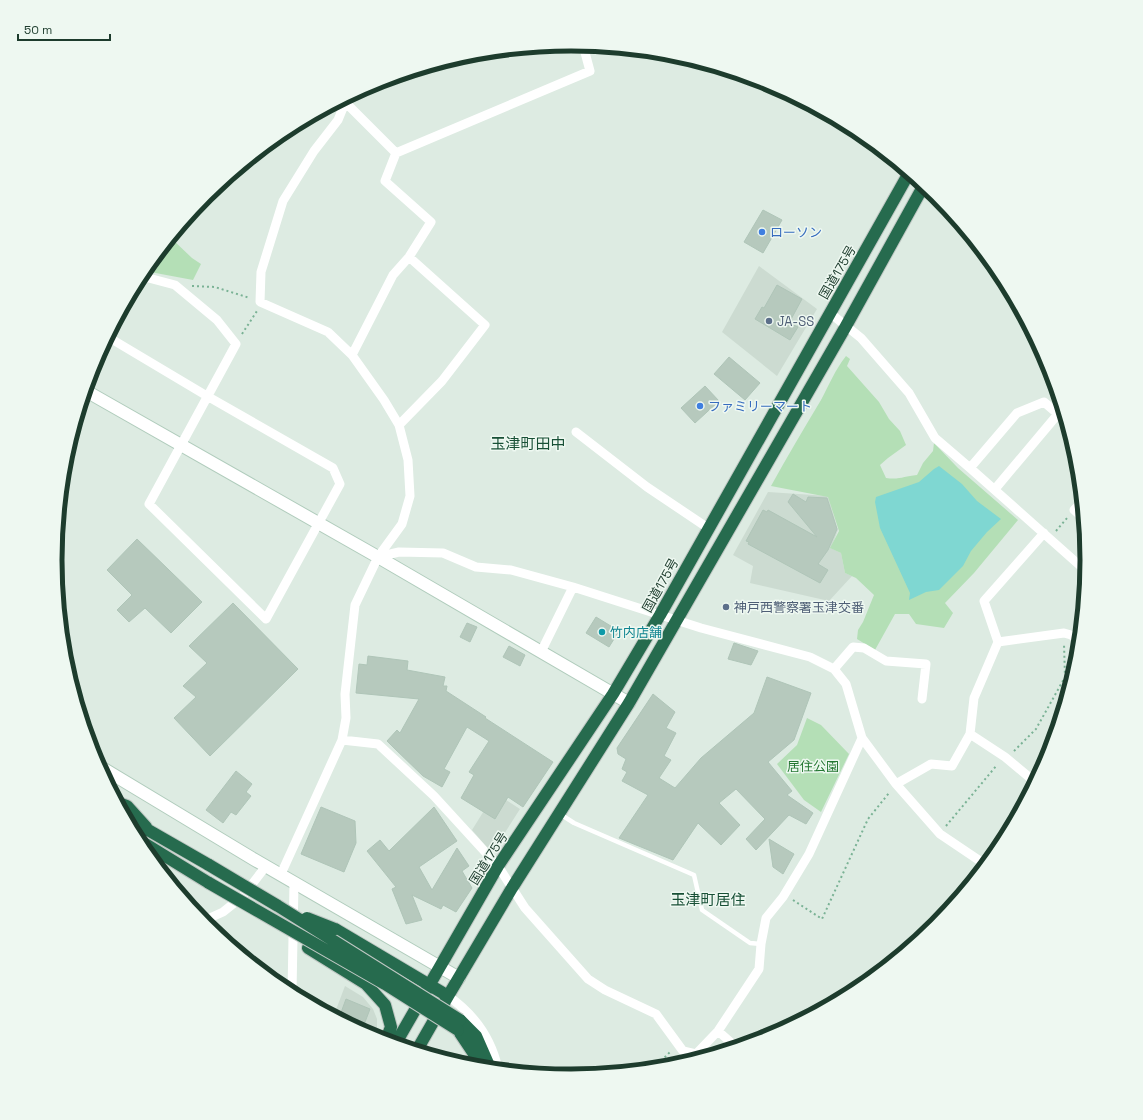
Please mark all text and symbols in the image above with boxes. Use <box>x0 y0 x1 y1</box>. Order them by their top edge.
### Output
scale bar <box>18 16 110 42</box>
text: 50 m <box>24 22 52 38</box>
place label: ローソン <box>770 224 822 241</box>
marker: ローソン <box>757 227 767 237</box>
street label: 国道175号 <box>815 242 860 302</box>
place label: JA-SS <box>777 313 814 330</box>
marker: JA-SS <box>764 316 774 326</box>
place label: ファミリーマート <box>708 398 812 415</box>
marker: ファミリーマート <box>695 401 705 411</box>
district label: 玉津町田中 <box>490 434 566 453</box>
street label: 国道175号 <box>639 555 682 615</box>
place label: 神戸西警察署玉津交番 <box>734 599 864 616</box>
marker: 神戸西警察署玉津交番 <box>721 602 731 612</box>
place label: 竹内店舗 <box>610 624 662 641</box>
marker: 竹内店舗 <box>597 627 607 637</box>
park label: 居住公園 <box>787 758 839 775</box>
street label: 国道175号 <box>465 829 511 888</box>
district label: 玉津町居住 <box>670 890 746 909</box>

